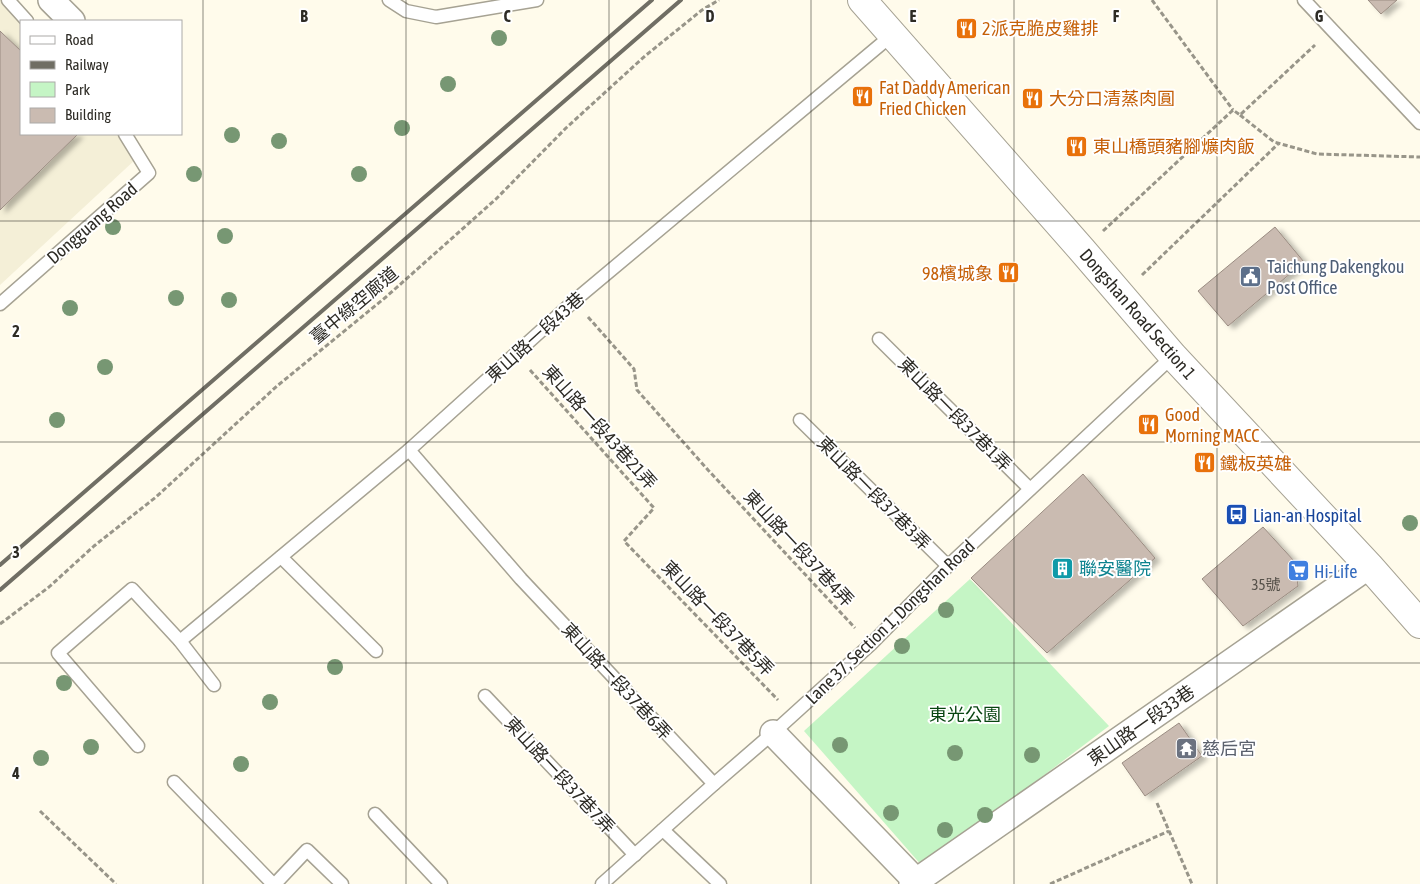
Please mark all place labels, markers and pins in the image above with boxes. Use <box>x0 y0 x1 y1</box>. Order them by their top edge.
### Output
restaurant icon: 2派克脆皮雞排 <box>954 16 978 40</box>
place label: 2派克脆皮雞排 <box>982 18 1098 39</box>
place label: Fat Daddy American Fried Chicken <box>879 77 1010 119</box>
restaurant icon: Fat Daddy American Fried Chicken <box>851 85 875 109</box>
restaurant icon: 大分口清蒸肉圓 <box>1021 86 1045 110</box>
place label: 大分口清蒸肉圓 <box>1049 88 1175 109</box>
restaurant icon: 東山橋頭豬腳爌肉飯 <box>1065 134 1089 158</box>
place label: 東山橋頭豬腳爌肉飯 <box>1093 136 1255 157</box>
place label: Taichung Dakengkou Post Office <box>1267 256 1405 298</box>
restaurant icon: 98檳城象 <box>997 261 1021 285</box>
place label: 98檳城象 <box>922 263 993 284</box>
public building icon: Taichung Dakengkou Post Office <box>1239 264 1263 288</box>
place label: Good Morning MACC <box>1165 404 1259 446</box>
restaurant icon: Good Morning MACC <box>1137 412 1161 436</box>
restaurant icon: 鐵板英雄 <box>1192 451 1216 475</box>
place label: 鐵板英雄 <box>1220 453 1292 474</box>
bus stop icon: Lian-an Hospital <box>1225 503 1249 527</box>
place label: Lian-an Hospital <box>1253 505 1362 526</box>
building icon: 聯安醫院 <box>1051 556 1075 580</box>
place label: 聯安醫院 <box>1079 558 1151 579</box>
supermarket icon: Hi-Life <box>1286 559 1310 583</box>
place label: Hi-Life <box>1314 561 1357 582</box>
temple icon: 慈后宮 <box>1174 736 1198 760</box>
place label: 慈后宮 <box>1202 738 1256 759</box>

